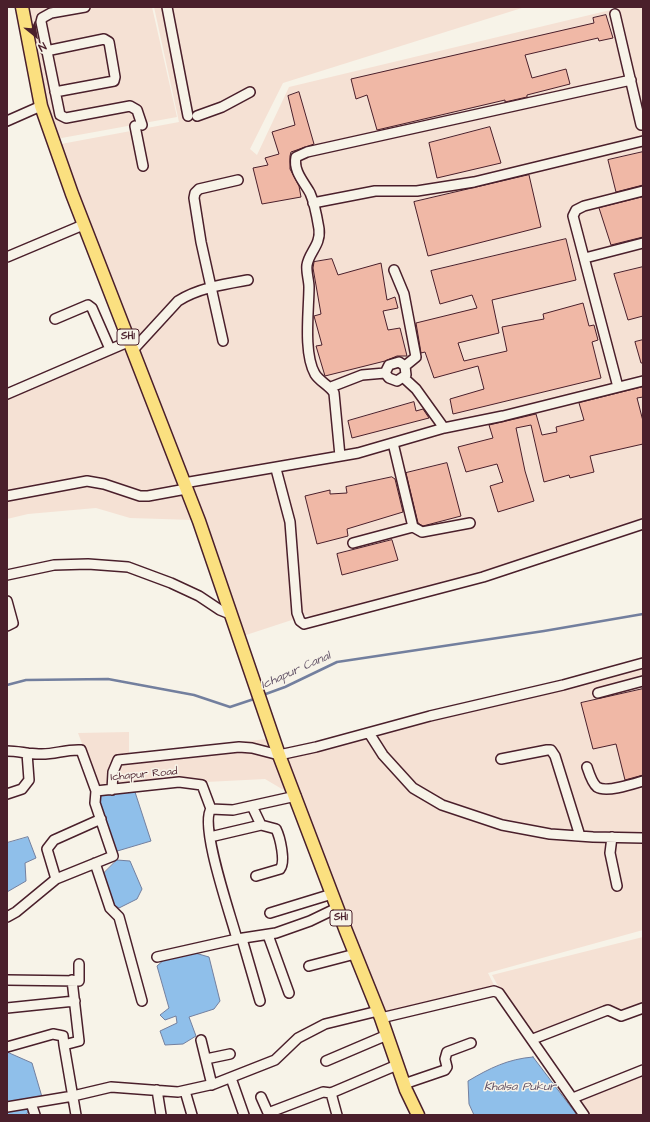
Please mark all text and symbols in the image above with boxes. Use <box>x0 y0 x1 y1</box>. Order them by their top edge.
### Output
north arrow <box>16 16 56 56</box>
text: N <box>36 39 49 55</box>
road number: SH1 <box>117 329 139 345</box>
water label: Ichapur Canal <box>259 649 333 693</box>
street label: Ichapur Road <box>110 766 178 784</box>
road number: SH1 <box>330 910 352 926</box>
water label: Khalsa Pukur <box>484 1080 556 1094</box>

